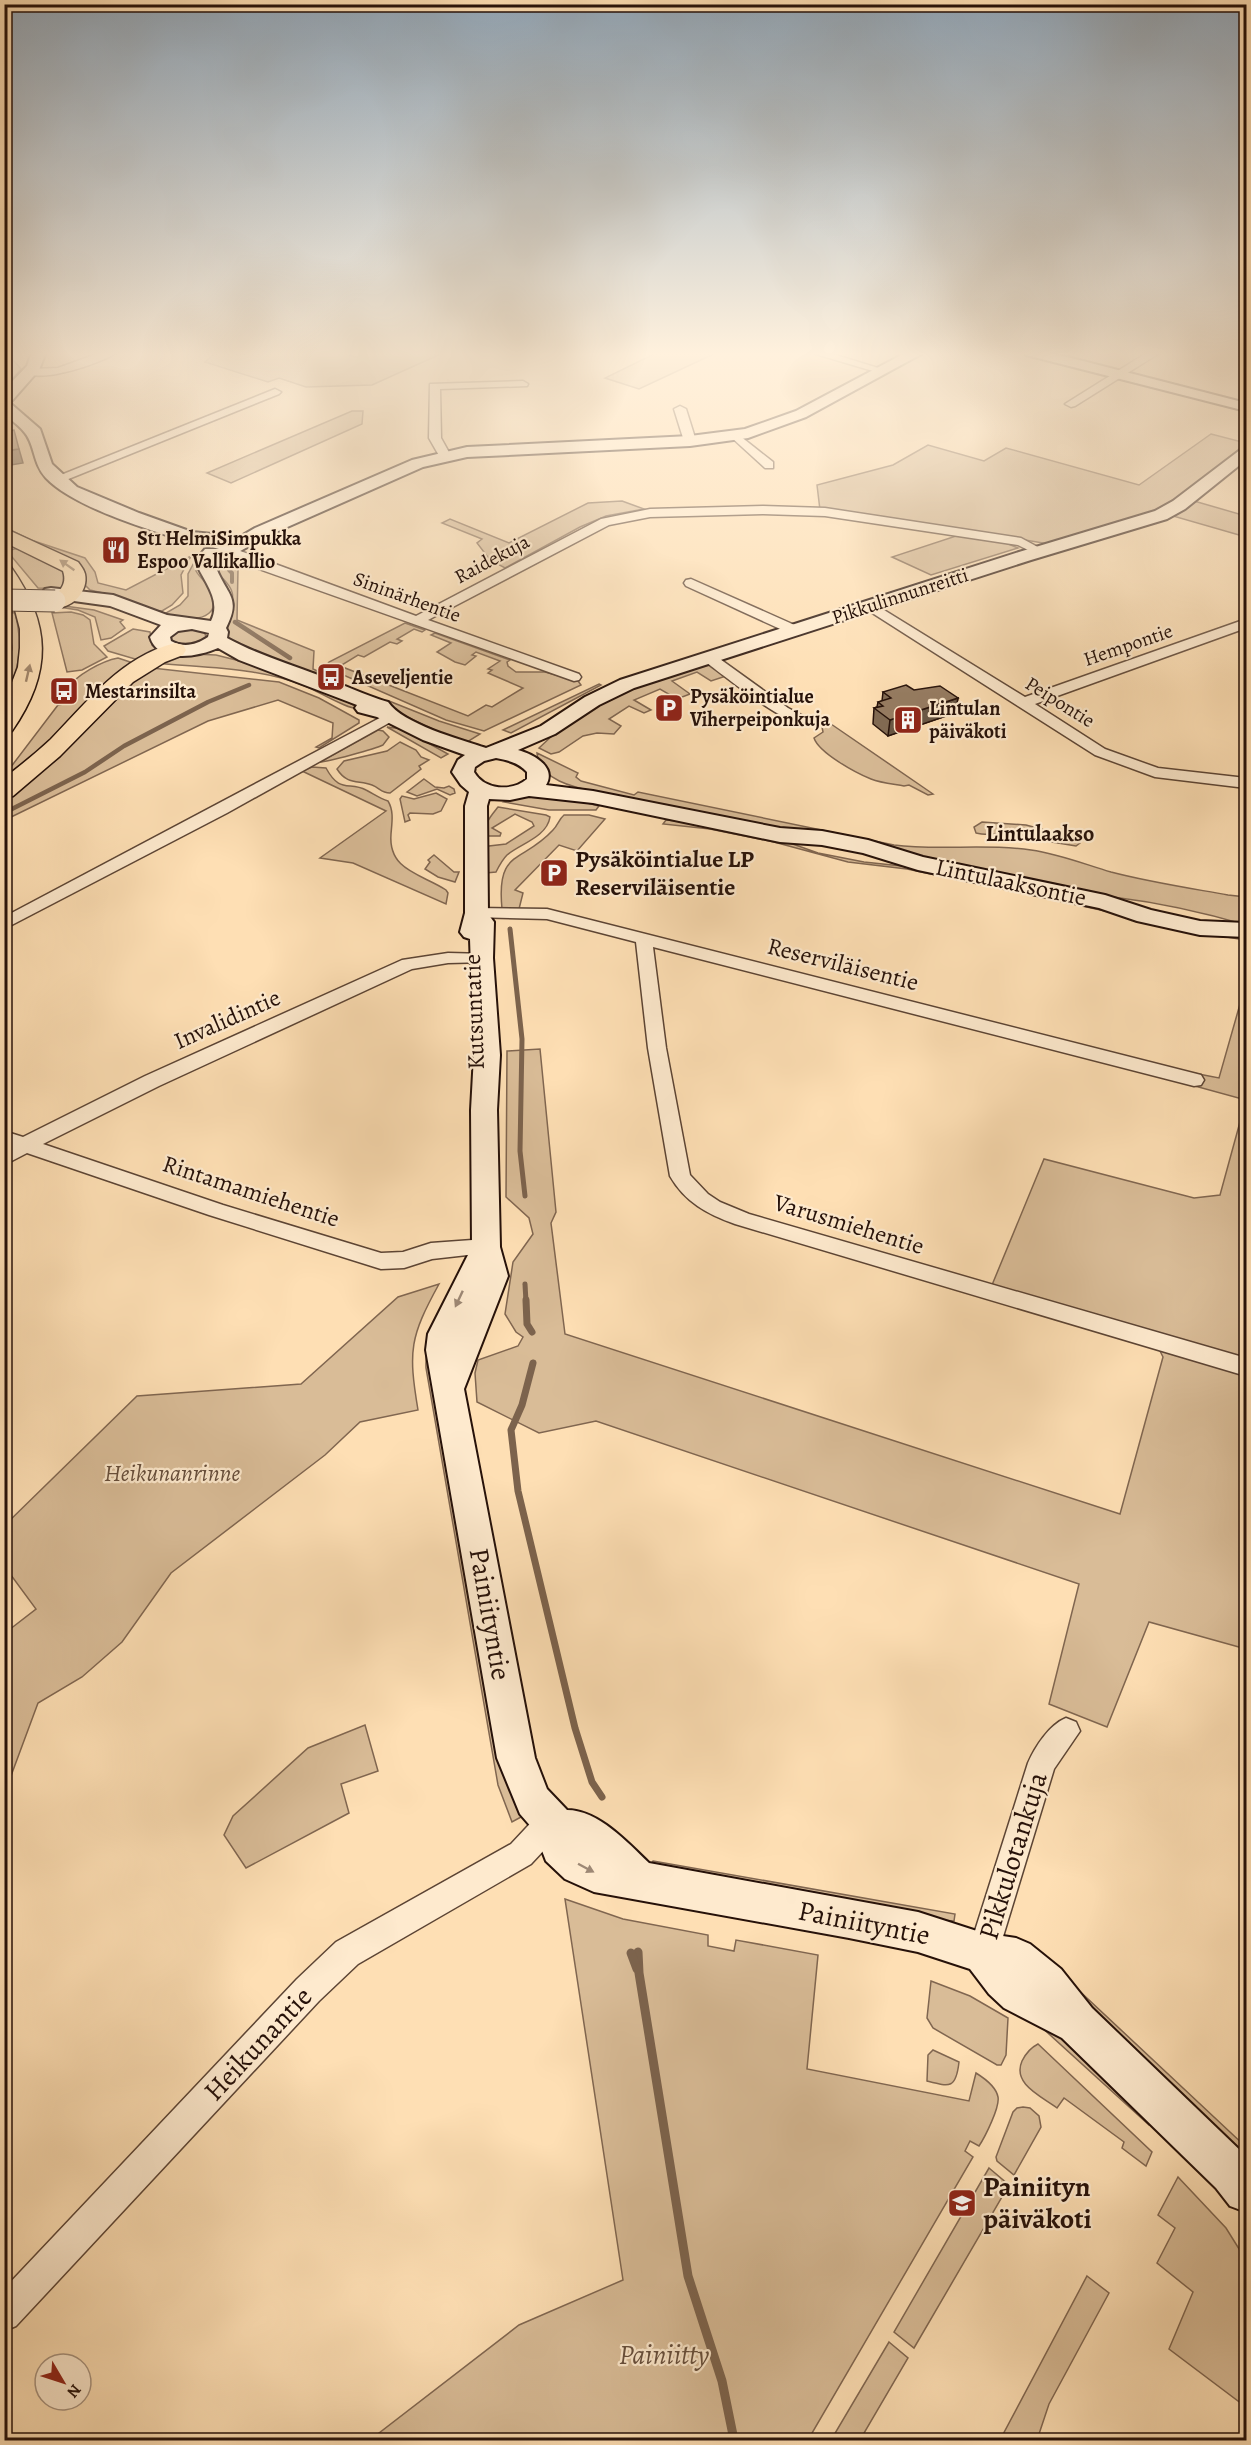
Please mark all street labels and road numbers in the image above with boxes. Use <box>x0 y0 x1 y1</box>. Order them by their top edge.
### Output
street label: Raidekuja <box>450 528 535 590</box>
street label: Pikkulinnunreitti <box>828 561 972 631</box>
street label: Sininärhentie <box>350 565 464 629</box>
street label: Hempontie <box>1080 617 1176 673</box>
street label: Peipontie <box>1020 670 1100 734</box>
street label: Lintulaaksontie <box>933 850 1089 914</box>
street label: Reserviläisentie <box>764 930 922 998</box>
street label: Kutsuntatie <box>456 954 492 1070</box>
street label: Invalidintie <box>169 981 285 1057</box>
street label: Rintamamiehentie <box>158 1147 344 1235</box>
street label: Varusmiehentie <box>769 1186 928 1262</box>
street label: Painiityntie <box>460 1545 520 1683</box>
street label: Pikkulotankuja <box>969 1767 1057 1945</box>
street label: Painiityntie <box>795 1892 933 1954</box>
street label: Heikunantie <box>195 1979 321 2109</box>

